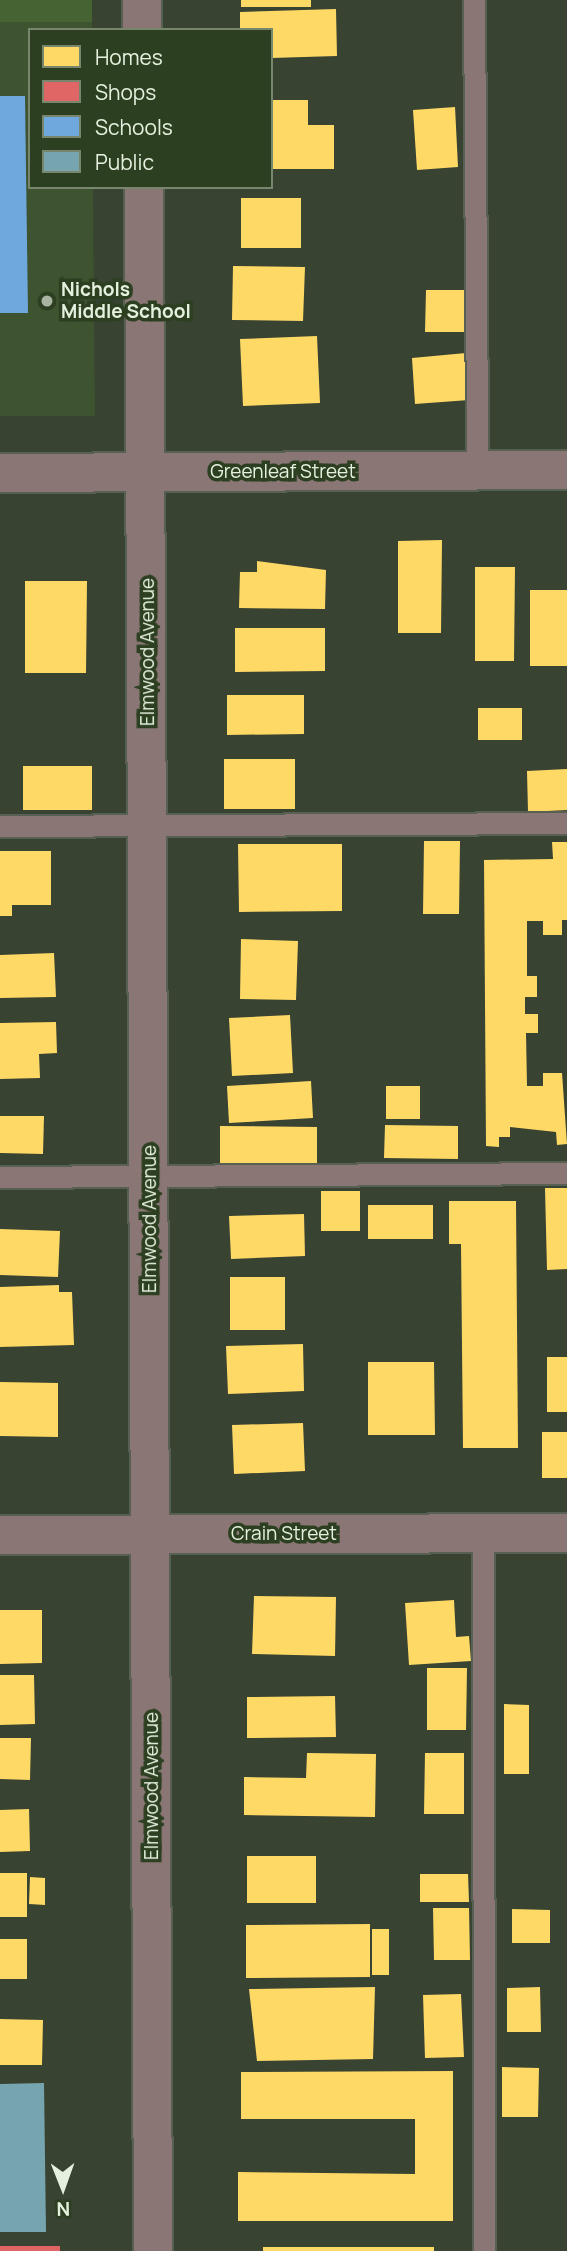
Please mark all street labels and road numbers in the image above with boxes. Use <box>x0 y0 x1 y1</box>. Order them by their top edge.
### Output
street label: Greenleaf Street <box>210 461 356 483</box>
street label: Elmwood Avenue <box>137 578 159 726</box>
street label: Elmwood Avenue <box>139 1145 161 1293</box>
street label: Crain Street <box>231 1523 337 1545</box>
street label: Elmwood Avenue <box>141 1712 163 1860</box>

